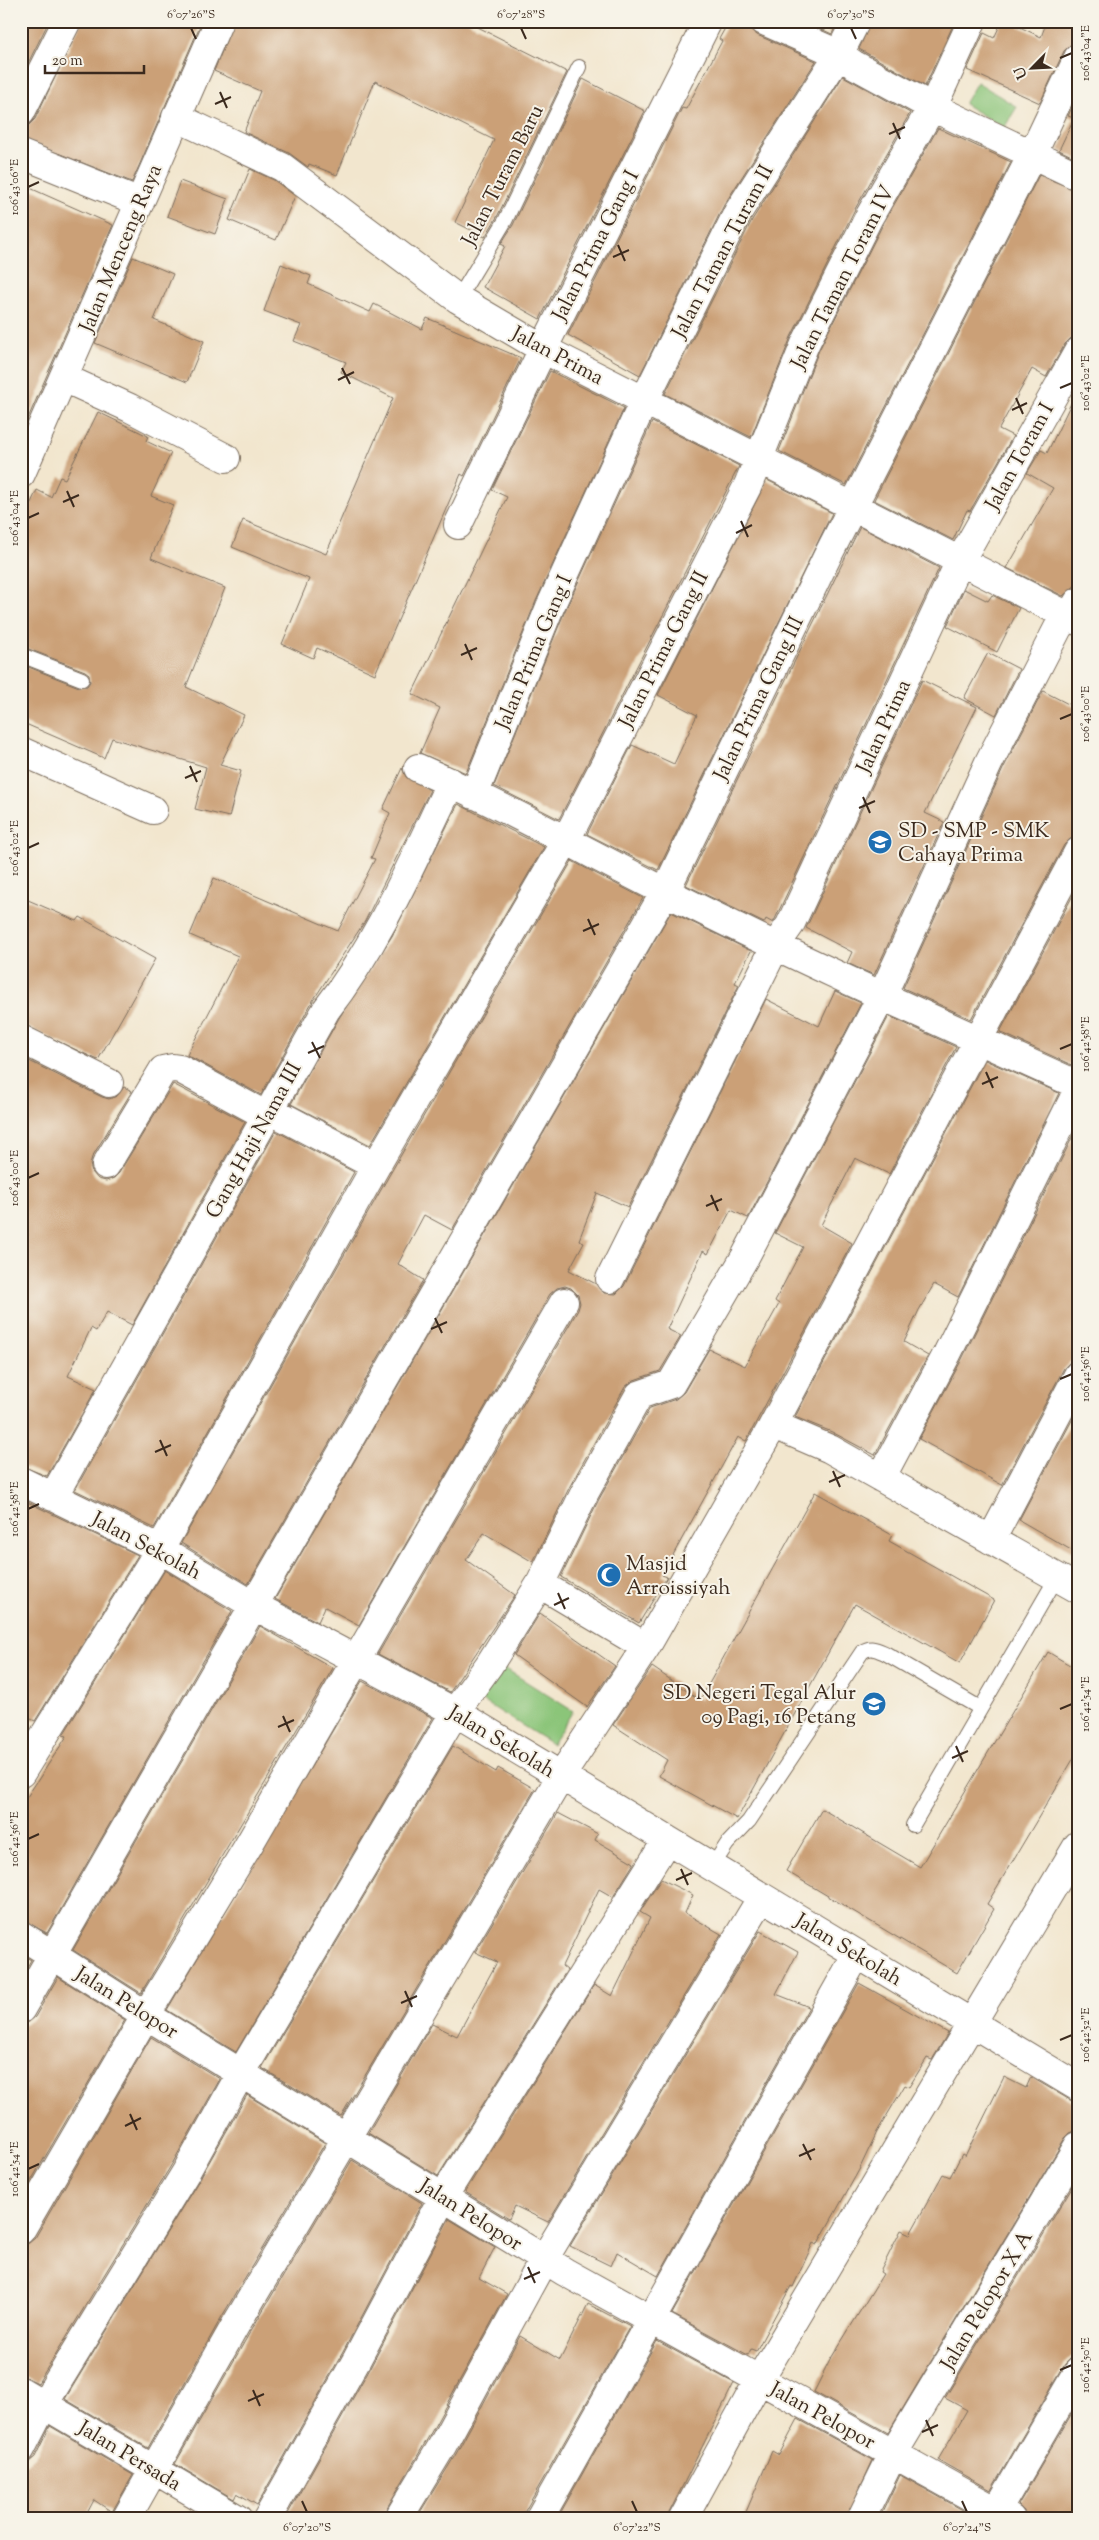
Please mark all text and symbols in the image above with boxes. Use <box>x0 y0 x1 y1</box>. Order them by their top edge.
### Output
text: 6°07'26"S <box>167 6 215 24</box>
text: 6°07'28"S <box>497 6 545 24</box>
text: 6°07'30"S <box>827 6 875 24</box>
text: 106°43'04"E <box>1077 24 1095 81</box>
scale bar <box>45 42 144 74</box>
north arrow <box>1006 42 1056 92</box>
text: 20 m <box>52 51 83 72</box>
text: U <box>1010 63 1033 82</box>
street label: Jalan Turam Baru <box>455 100 552 253</box>
text: 106°43'06"E <box>6 158 24 215</box>
street label: Jalan Menceng Raya <box>72 160 171 338</box>
street label: Jalan Taman Turam II <box>665 160 782 345</box>
street label: Jalan Prima Gang I <box>545 165 648 327</box>
street label: Jalan Taman Toram IV <box>784 181 903 376</box>
street label: Jalan Prima <box>505 319 609 394</box>
text: 106°43'02"E <box>1077 354 1095 411</box>
street label: Jalan Toram I <box>978 398 1063 517</box>
text: 106°43'04"E <box>6 489 24 546</box>
street label: Jalan Prima Gang II <box>612 566 717 735</box>
street label: Jalan Prima Gang I <box>488 571 581 736</box>
street label: Jalan Prima Gang III <box>707 612 813 787</box>
street label: Jalan Prima <box>850 675 920 780</box>
text: 106°43'00"E <box>1077 685 1095 742</box>
place label: SD - SMP - SMK Cahaya Prima <box>898 817 1049 871</box>
text: 106°43'02"E <box>6 819 24 876</box>
school or university icon: SD - SMP - SMK Cahaya Prima <box>867 829 893 855</box>
text: 106°42'58"E <box>1077 1015 1095 1072</box>
street label: Gang Haji Nama III <box>199 1057 310 1225</box>
text: 106°43'00"E <box>6 1149 24 1206</box>
text: 106°42'56"E <box>1077 1345 1095 1402</box>
text: 106°42'58"E <box>6 1480 24 1537</box>
street label: Jalan Sekolah <box>85 1505 206 1588</box>
place label: Masjid Arroissiyah <box>626 1550 731 1604</box>
mosque icon: Masjid Arroissiyah <box>596 1562 622 1588</box>
text: 106°42'54"E <box>1077 1675 1095 1732</box>
place label: SD Negeri Tegal Alur 09 Pagi, 16 Petang <box>662 1679 856 1733</box>
school or university icon: SD Negeri Tegal Alur 09 Pagi, 16 Petang <box>861 1691 887 1717</box>
street label: Jalan Sekolah <box>441 1698 560 1787</box>
text: 106°42'56"E <box>6 1810 24 1867</box>
street label: Jalan Sekolah <box>788 1906 907 1995</box>
street label: Jalan Pelopor <box>68 1960 184 2047</box>
text: 106°42'52"E <box>1077 2007 1095 2063</box>
text: 106°42'54"E <box>6 2140 24 2197</box>
street label: Jalan Pelopor <box>412 2172 528 2259</box>
street label: Jalan Pelopor X A <box>934 2225 1041 2378</box>
text: 106°42'50"E <box>1077 2336 1095 2393</box>
street label: Jalan Pelopor <box>763 2375 880 2458</box>
street label: Jalan Persada <box>71 2413 187 2500</box>
text: 6°07'20"S <box>283 2519 331 2537</box>
text: 6°07'22"S <box>613 2519 661 2537</box>
text: 6°07'24"S <box>943 2519 991 2537</box>

